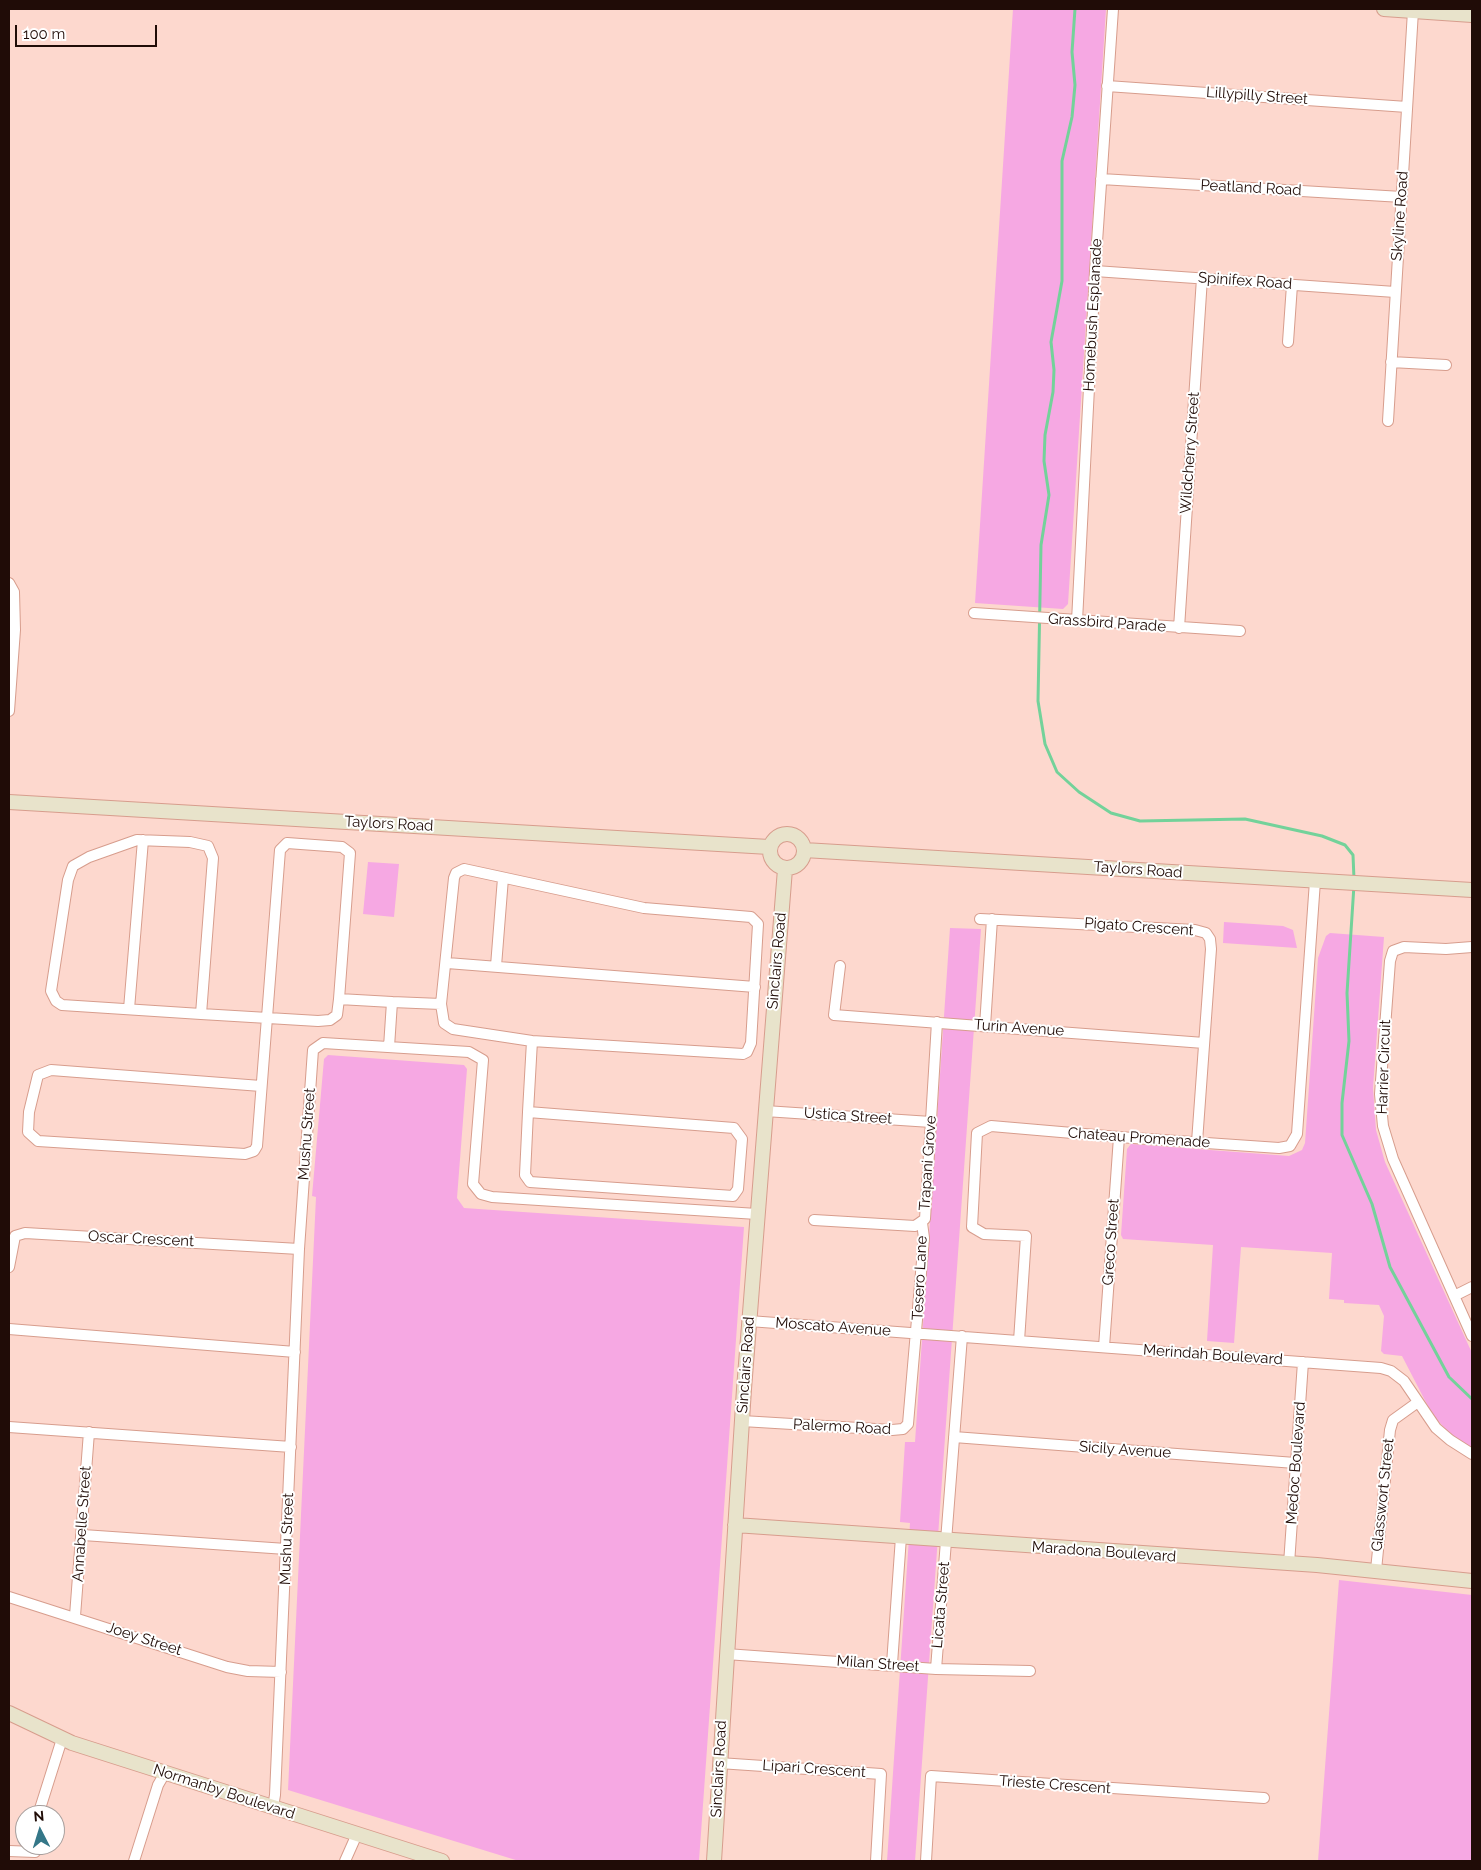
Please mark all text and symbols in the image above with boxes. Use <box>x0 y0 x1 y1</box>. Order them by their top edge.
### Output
scale bar <box>18 15 160 47</box>
text: 100 m <box>23 25 65 43</box>
street label: Lillypilly Street <box>1205 83 1309 109</box>
street label: Skyline Road <box>1388 171 1412 261</box>
street label: Peatland Road <box>1200 176 1302 200</box>
street label: Homebush Esplanade <box>1080 238 1106 392</box>
street label: Spinifex Road <box>1197 269 1293 293</box>
street label: Wildcherry Street <box>1177 391 1203 515</box>
street label: Grassbird Parade <box>1047 610 1167 636</box>
street label: Taylors Road <box>344 813 434 835</box>
street label: Taylors Road <box>1093 858 1183 882</box>
street label: Sinclairs Road <box>764 912 790 1010</box>
street label: Pigato Crescent <box>1084 914 1194 940</box>
street label: Turin Avenue <box>973 1016 1065 1040</box>
street label: Harrier Circuit <box>1373 1019 1395 1115</box>
street label: Mushu Street <box>295 1087 319 1181</box>
street label: Ustica Street <box>803 1104 893 1128</box>
street label: Trapani Grove <box>916 1115 940 1211</box>
street label: Chateau Promenade <box>1067 1124 1211 1152</box>
street label: Greco Street <box>1099 1198 1123 1286</box>
street label: Oscar Crescent <box>88 1227 194 1251</box>
street label: Tesero Lane <box>909 1235 931 1321</box>
street label: Moscato Avenue <box>775 1314 891 1340</box>
street label: Sinclairs Road <box>734 1316 758 1414</box>
street label: Merindah Boulevard <box>1143 1341 1283 1369</box>
street label: Medoc Boulevard <box>1283 1401 1309 1525</box>
street label: Palermo Road <box>793 1415 891 1439</box>
street label: Glasswort Street <box>1368 1437 1398 1553</box>
street label: Sicily Avenue <box>1078 1438 1172 1462</box>
street label: Annabelle Street <box>69 1465 95 1583</box>
street label: Mushu Street <box>276 1493 298 1585</box>
street label: Maradona Boulevard <box>1031 1538 1177 1566</box>
street label: Licata Street <box>928 1561 954 1649</box>
street label: Joey Street <box>104 1618 184 1660</box>
street label: Milan Street <box>836 1652 920 1676</box>
street label: Sinclairs Road <box>707 1720 731 1818</box>
street label: Lipari Crescent <box>762 1756 866 1782</box>
street label: Normanby Boulevard <box>151 1761 297 1823</box>
street label: Trieste Crescent <box>999 1772 1111 1798</box>
north arrow <box>15 1805 65 1855</box>
text: N <box>33 1808 45 1824</box>

